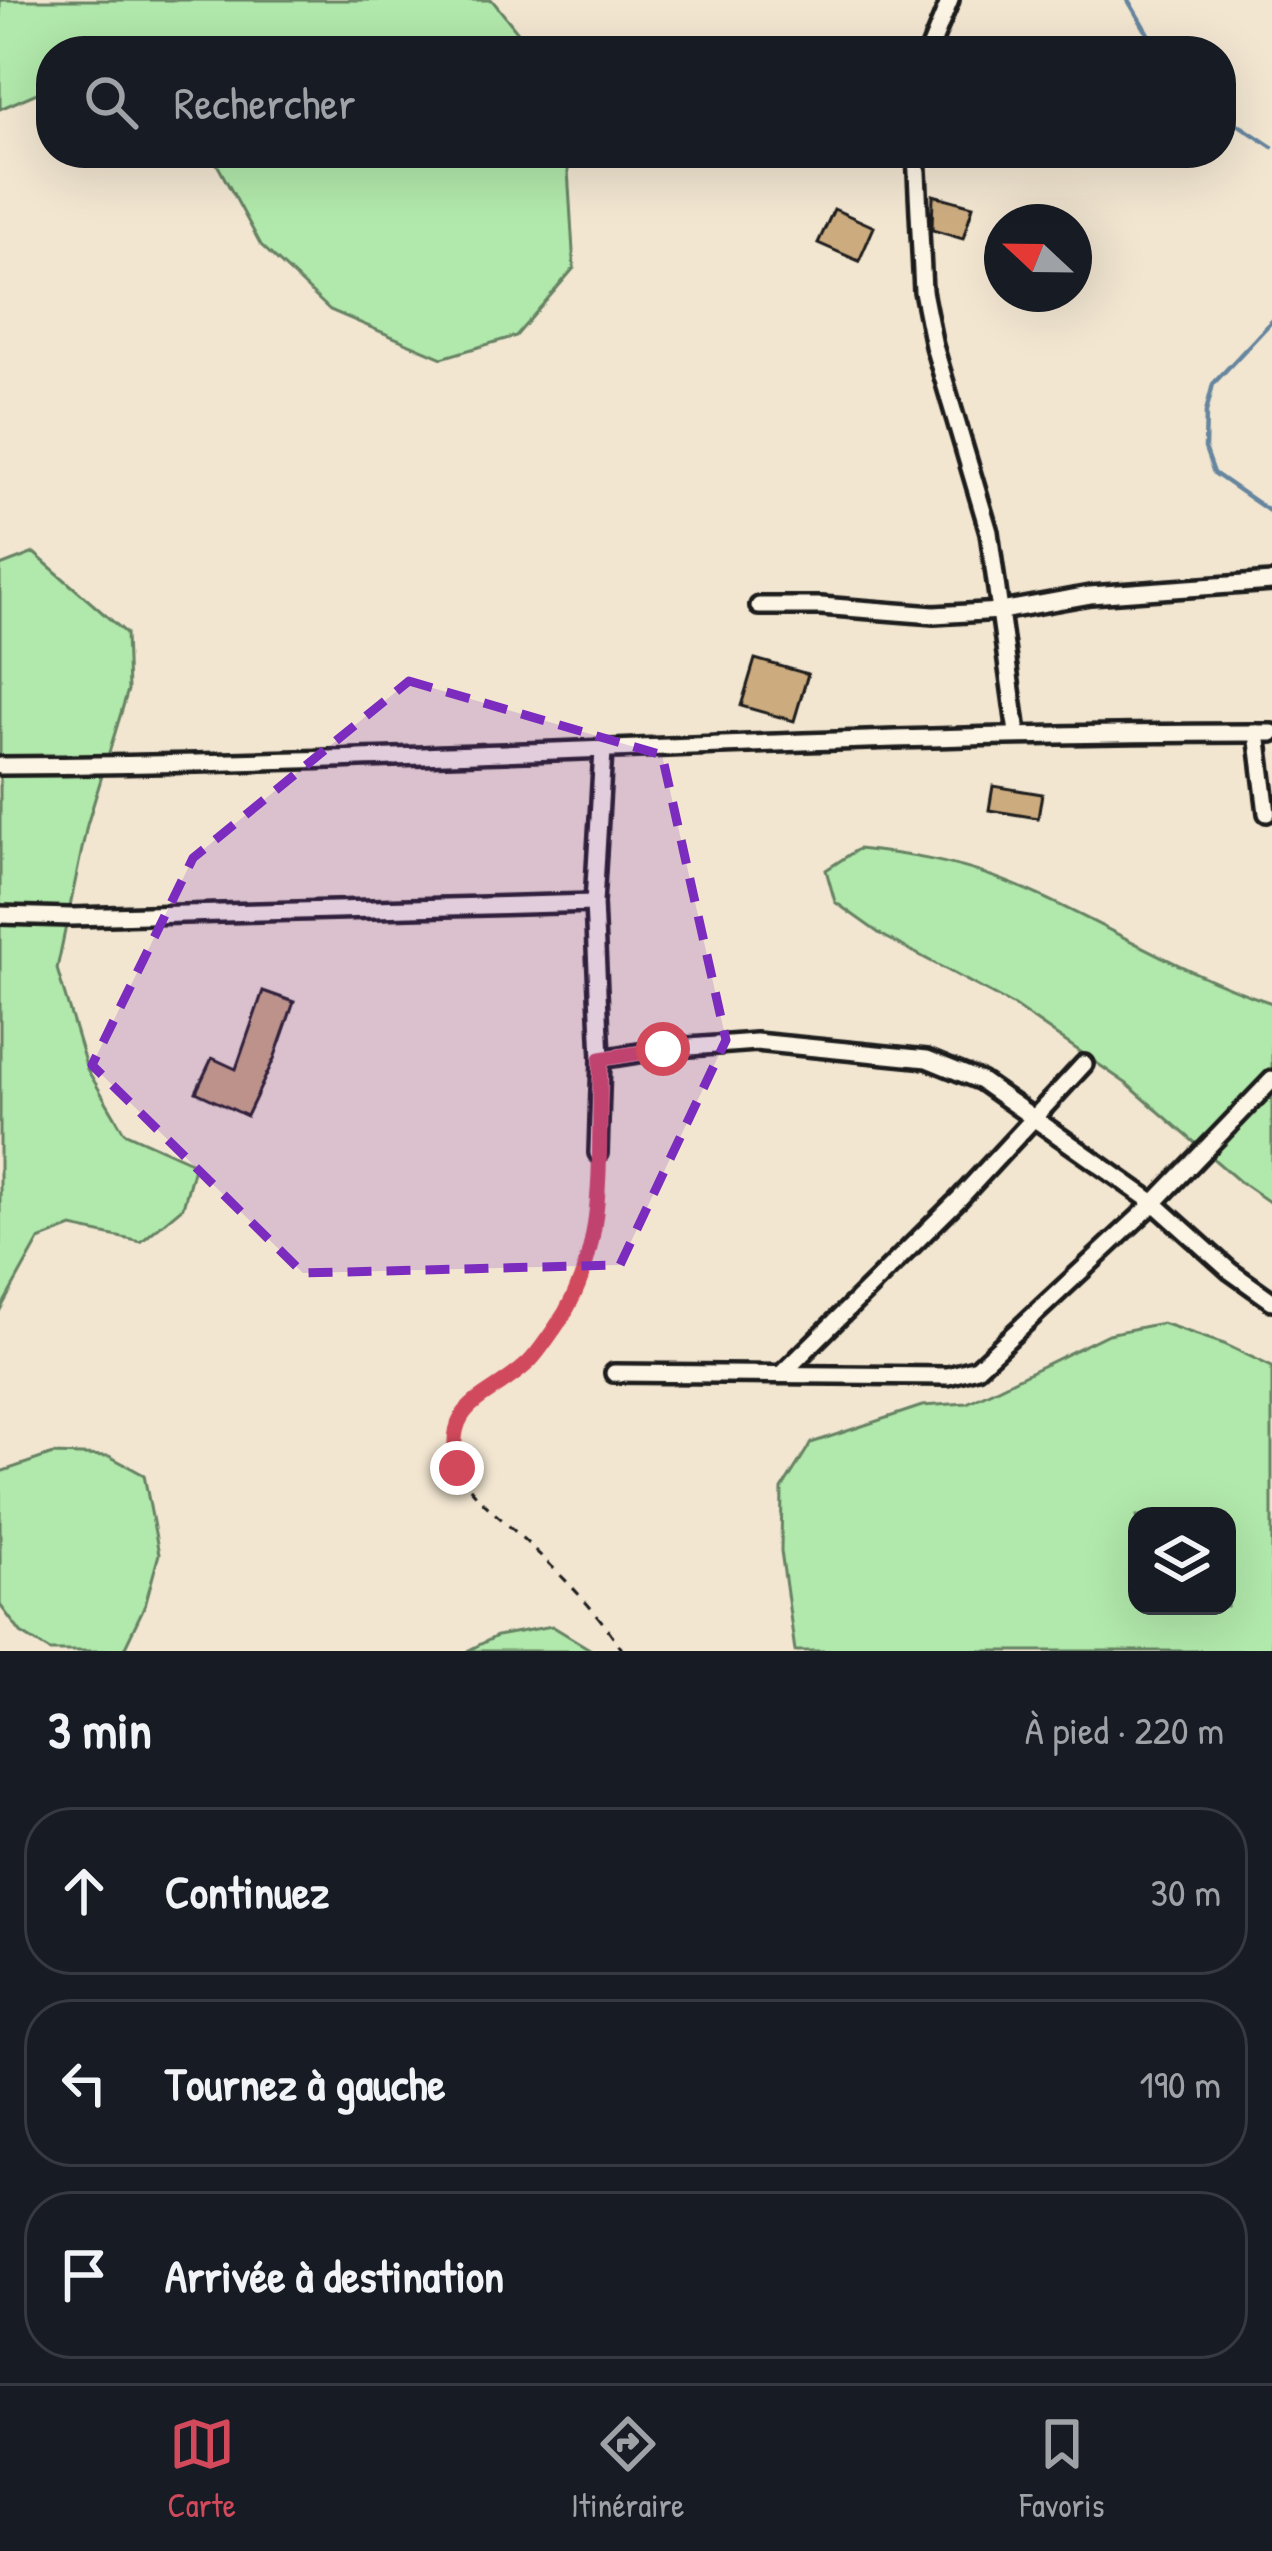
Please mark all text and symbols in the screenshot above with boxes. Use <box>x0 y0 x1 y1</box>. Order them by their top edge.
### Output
search box <box>36 36 1236 168</box>
icon: search <box>78 69 144 135</box>
text: Rechercher <box>174 72 356 133</box>
north arrow <box>984 204 1092 312</box>
route start <box>636 1022 690 1076</box>
route end <box>430 1441 484 1495</box>
map controls <box>1128 1507 1236 1615</box>
button: layers <box>1128 1507 1236 1615</box>
text: 3 min <box>48 1695 152 1764</box>
text: À pied · 220 m <box>1025 1703 1224 1756</box>
icon: ahead <box>51 1858 117 1924</box>
text: Continuez <box>165 1861 329 1922</box>
text: 30 m <box>1151 1865 1221 1918</box>
icon: left <box>51 2050 117 2116</box>
text: Tournez à gauche <box>165 2053 445 2114</box>
text: 190 m <box>1140 2057 1221 2110</box>
icon: arrive <box>51 2242 117 2308</box>
text: Arrivée à destination <box>165 2245 504 2306</box>
tab: Carte <box>168 2411 236 2527</box>
tab: Itinéraire <box>571 2411 684 2527</box>
tab: Favoris <box>1020 2411 1104 2527</box>

